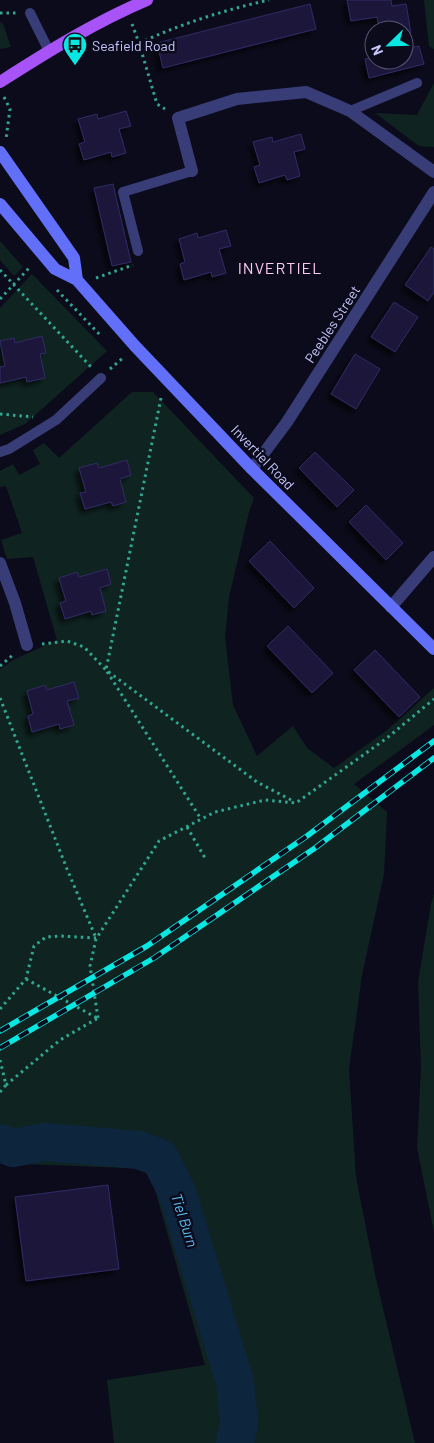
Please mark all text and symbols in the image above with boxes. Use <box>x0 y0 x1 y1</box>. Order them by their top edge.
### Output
north arrow <box>364 20 414 70</box>
bus stop icon: Seafield Road <box>62 32 88 66</box>
place label: Seafield Road <box>92 37 175 54</box>
text: N <box>367 43 386 58</box>
district label: INVERTIEL <box>238 258 322 277</box>
street label: Peebles Street <box>301 282 363 366</box>
street label: Invertiel Road <box>228 421 298 493</box>
water label: Tiel Burn <box>168 1191 202 1249</box>

